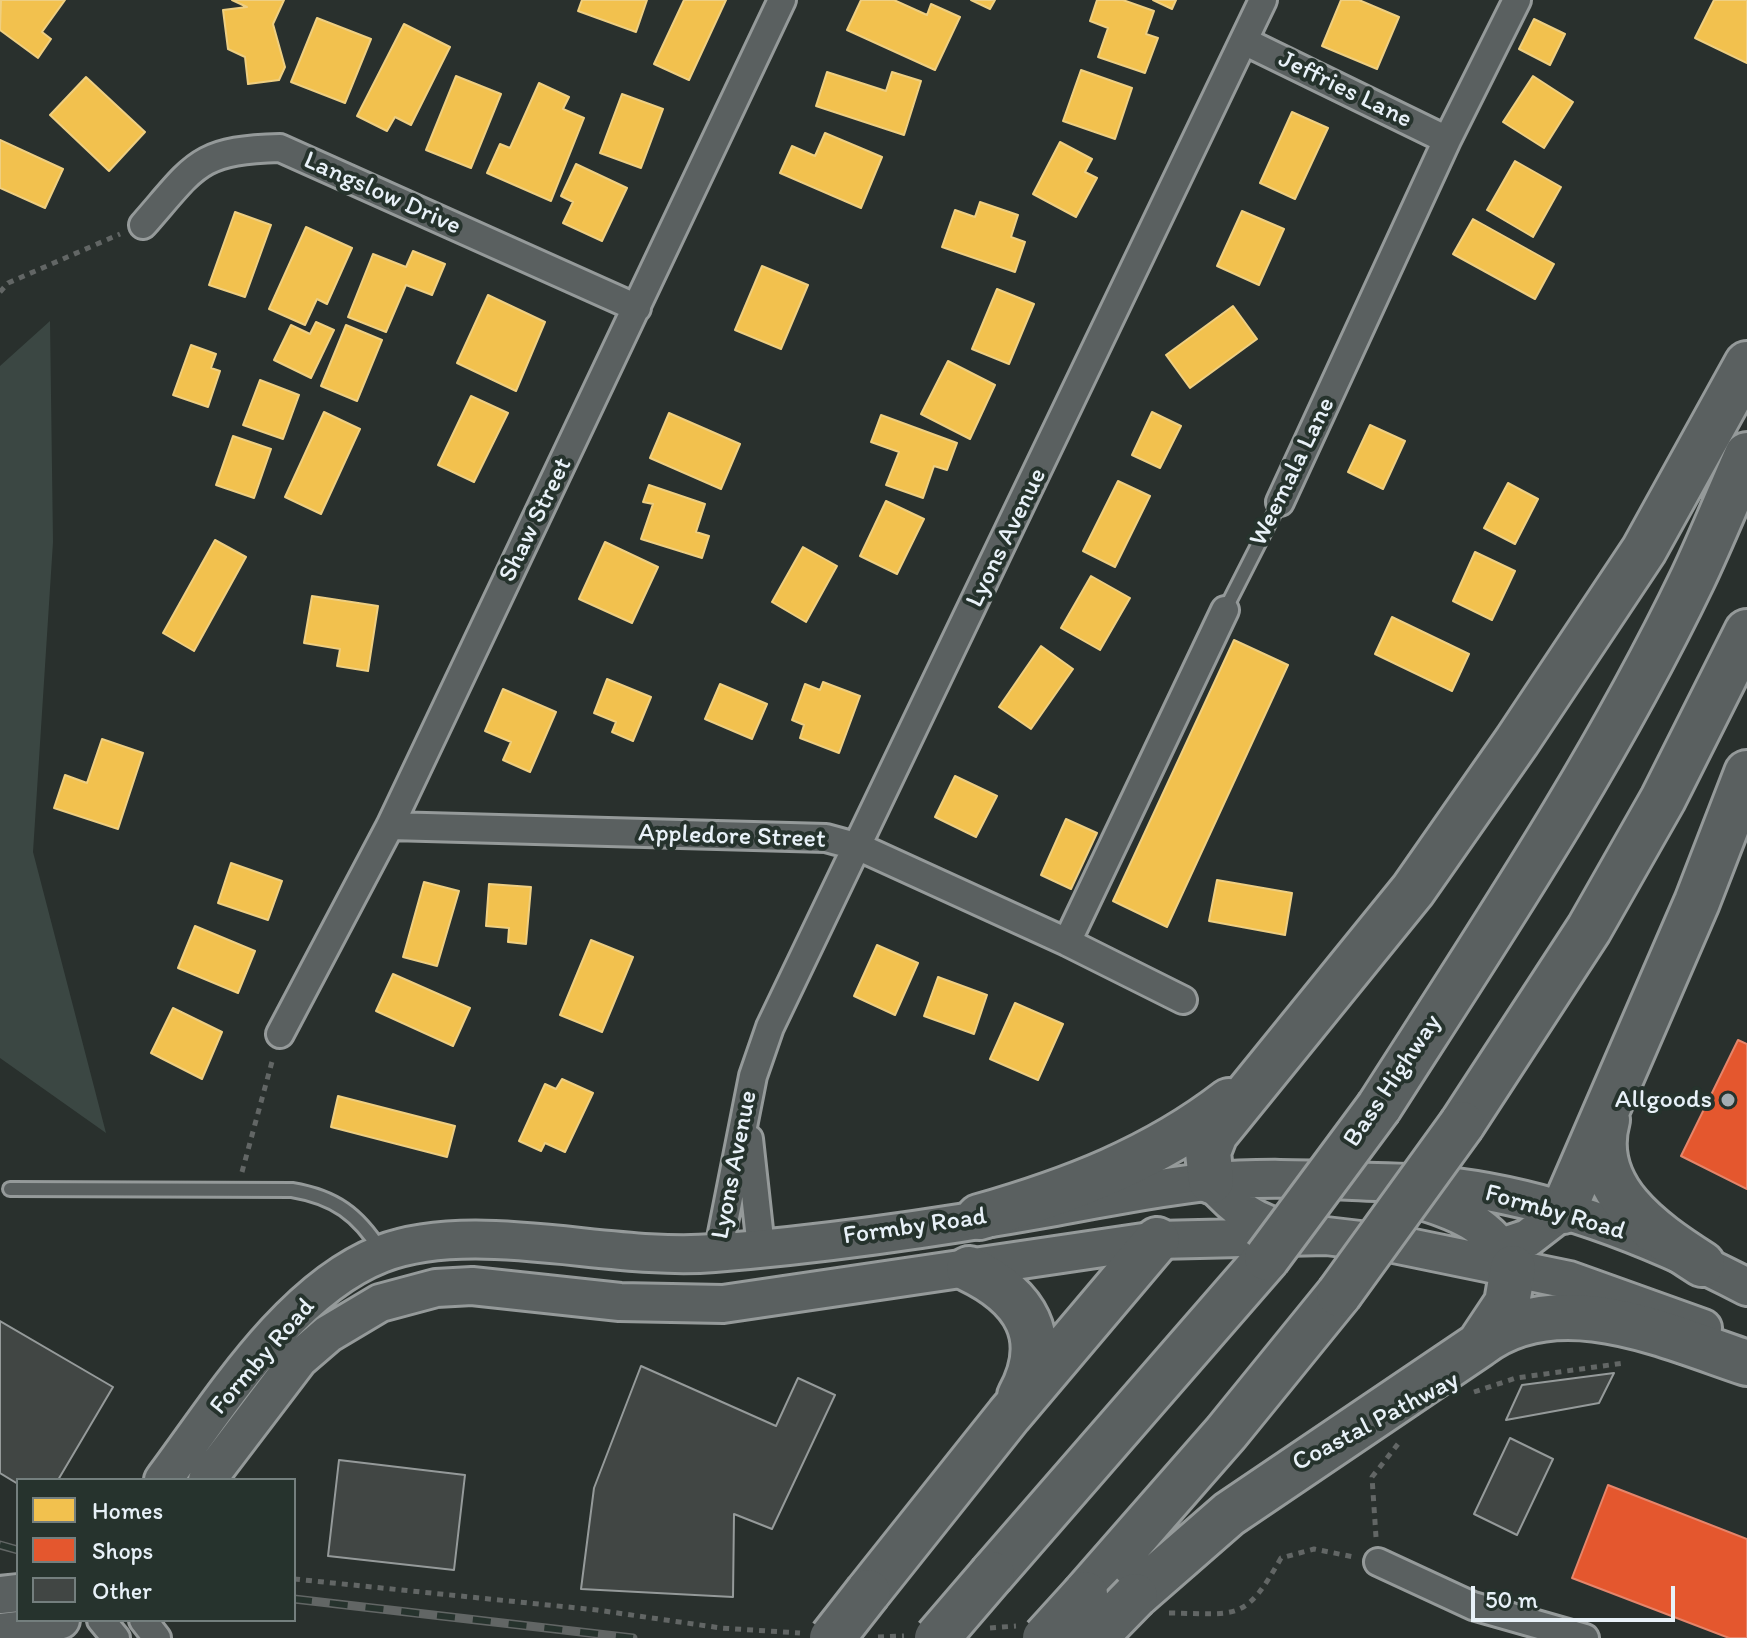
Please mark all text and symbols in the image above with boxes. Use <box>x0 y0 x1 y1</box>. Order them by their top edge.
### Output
street label: Jeffries Lane <box>1273 44 1417 136</box>
street label: Langslow Drive <box>298 145 466 243</box>
street label: Weemala Lane <box>1243 392 1343 552</box>
street label: Shaw Street <box>493 453 579 587</box>
street label: Lyons Avenue <box>960 463 1054 613</box>
street label: Appledore Street <box>638 818 826 856</box>
street label: Bass Highway <box>1337 1009 1449 1153</box>
place label: Allgoods <box>1615 1084 1712 1116</box>
street label: Lyons Avenue <box>705 1088 765 1242</box>
marker: Allgoods <box>1719 1091 1737 1109</box>
street label: Formby Road <box>1481 1178 1629 1248</box>
street label: Formby Road <box>841 1201 989 1253</box>
street label: Formby Road <box>204 1292 322 1422</box>
street label: Coastal Pathway <box>1287 1365 1465 1479</box>
legend <box>16 1478 296 1622</box>
text: Homes <box>92 1496 163 1525</box>
text: Shops <box>92 1536 153 1565</box>
scale bar <box>1475 1570 1679 1620</box>
text: Other <box>92 1576 152 1605</box>
text: 50 m <box>1485 1585 1538 1614</box>

